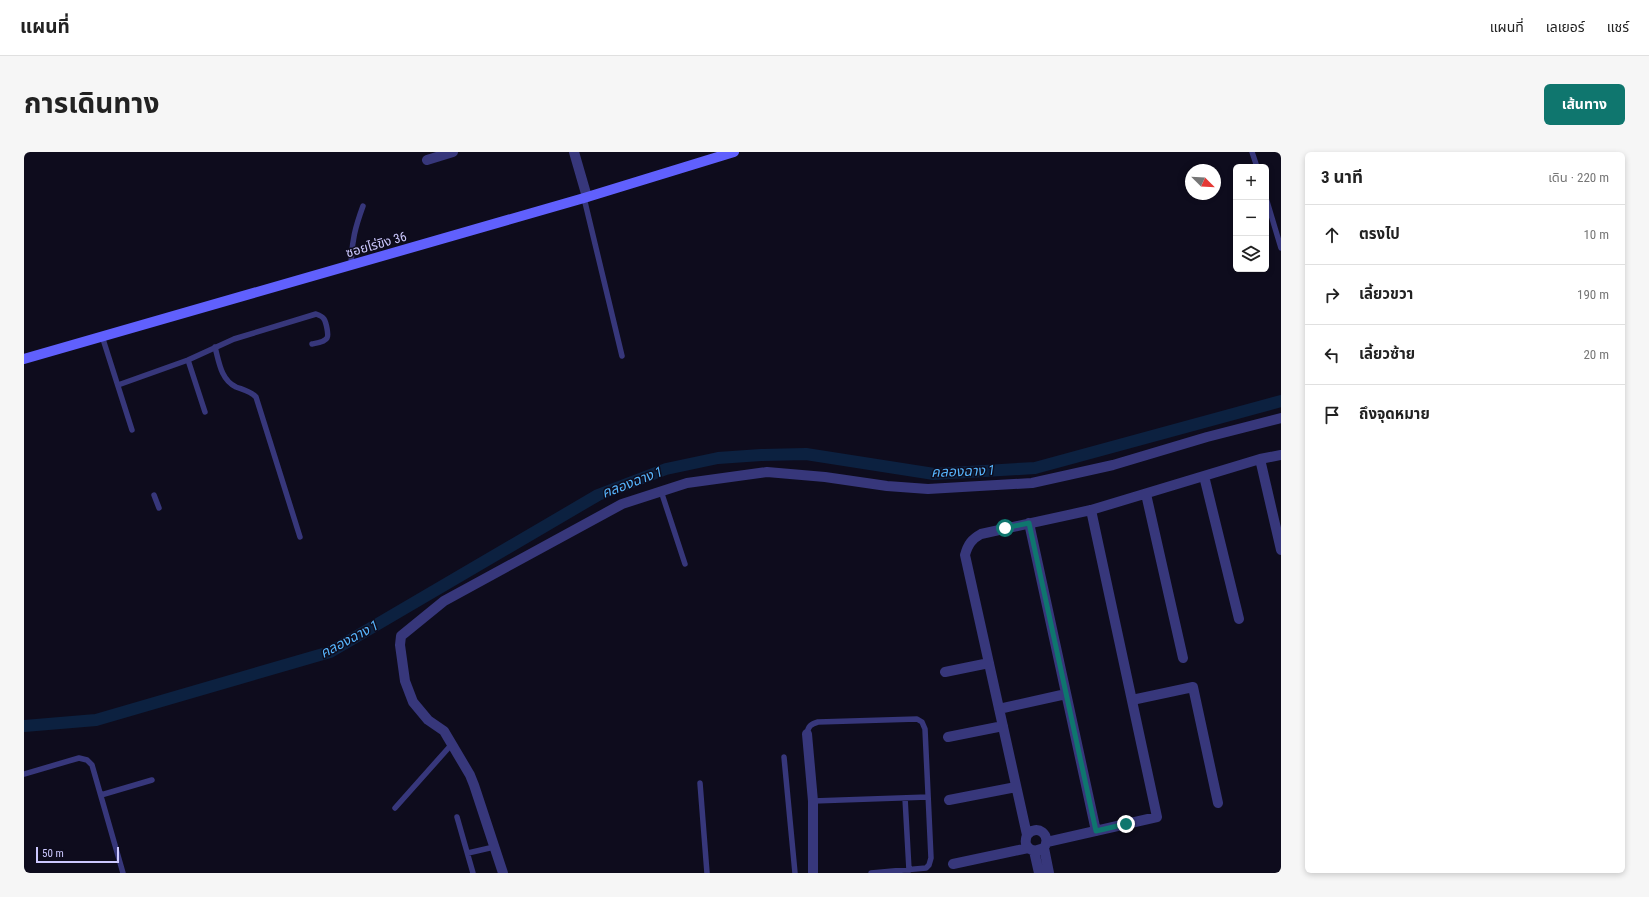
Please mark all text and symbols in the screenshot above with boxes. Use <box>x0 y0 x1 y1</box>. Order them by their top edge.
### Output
text: แผนที่ <box>20 15 70 38</box>
text: แผนที่ <box>1490 19 1524 35</box>
text: เลเยอร์ <box>1546 19 1585 35</box>
text: แชร์ <box>1607 19 1629 35</box>
button: เส้นทาง <box>1544 84 1625 125</box>
text: การเดินทาง <box>24 87 159 120</box>
north arrow <box>1185 164 1221 200</box>
map controls <box>1233 164 1269 272</box>
button: + <box>1233 164 1269 200</box>
text: 3 นาที <box>1321 167 1363 187</box>
text: เดิน · 220 m <box>1548 170 1609 185</box>
button: − <box>1233 200 1269 236</box>
icon: ahead <box>1321 224 1343 246</box>
text: ตรงไป <box>1359 225 1400 243</box>
text: 10 m <box>1583 227 1609 242</box>
street label: ซอยไร่ขิง 36 <box>344 229 408 260</box>
button: layers <box>1233 236 1269 272</box>
icon: right <box>1321 284 1343 306</box>
text: เลี้ยวขวา <box>1359 285 1413 303</box>
text: 190 m <box>1577 287 1609 302</box>
icon: left <box>1321 344 1343 366</box>
text: เลี้ยวซ้าย <box>1359 345 1415 363</box>
text: 20 m <box>1583 347 1609 362</box>
icon: arrive <box>1321 404 1343 426</box>
text: ถึงจุดหมาย <box>1359 405 1430 423</box>
water label: คลองฉาง 1 <box>931 462 995 480</box>
water label: คลองฉาง 1 <box>599 463 665 501</box>
route start <box>996 519 1014 537</box>
water label: คลองฉาง 1 <box>317 617 381 661</box>
route end <box>1117 815 1135 833</box>
scale bar <box>36 845 119 864</box>
text: 50 m <box>42 847 64 860</box>

